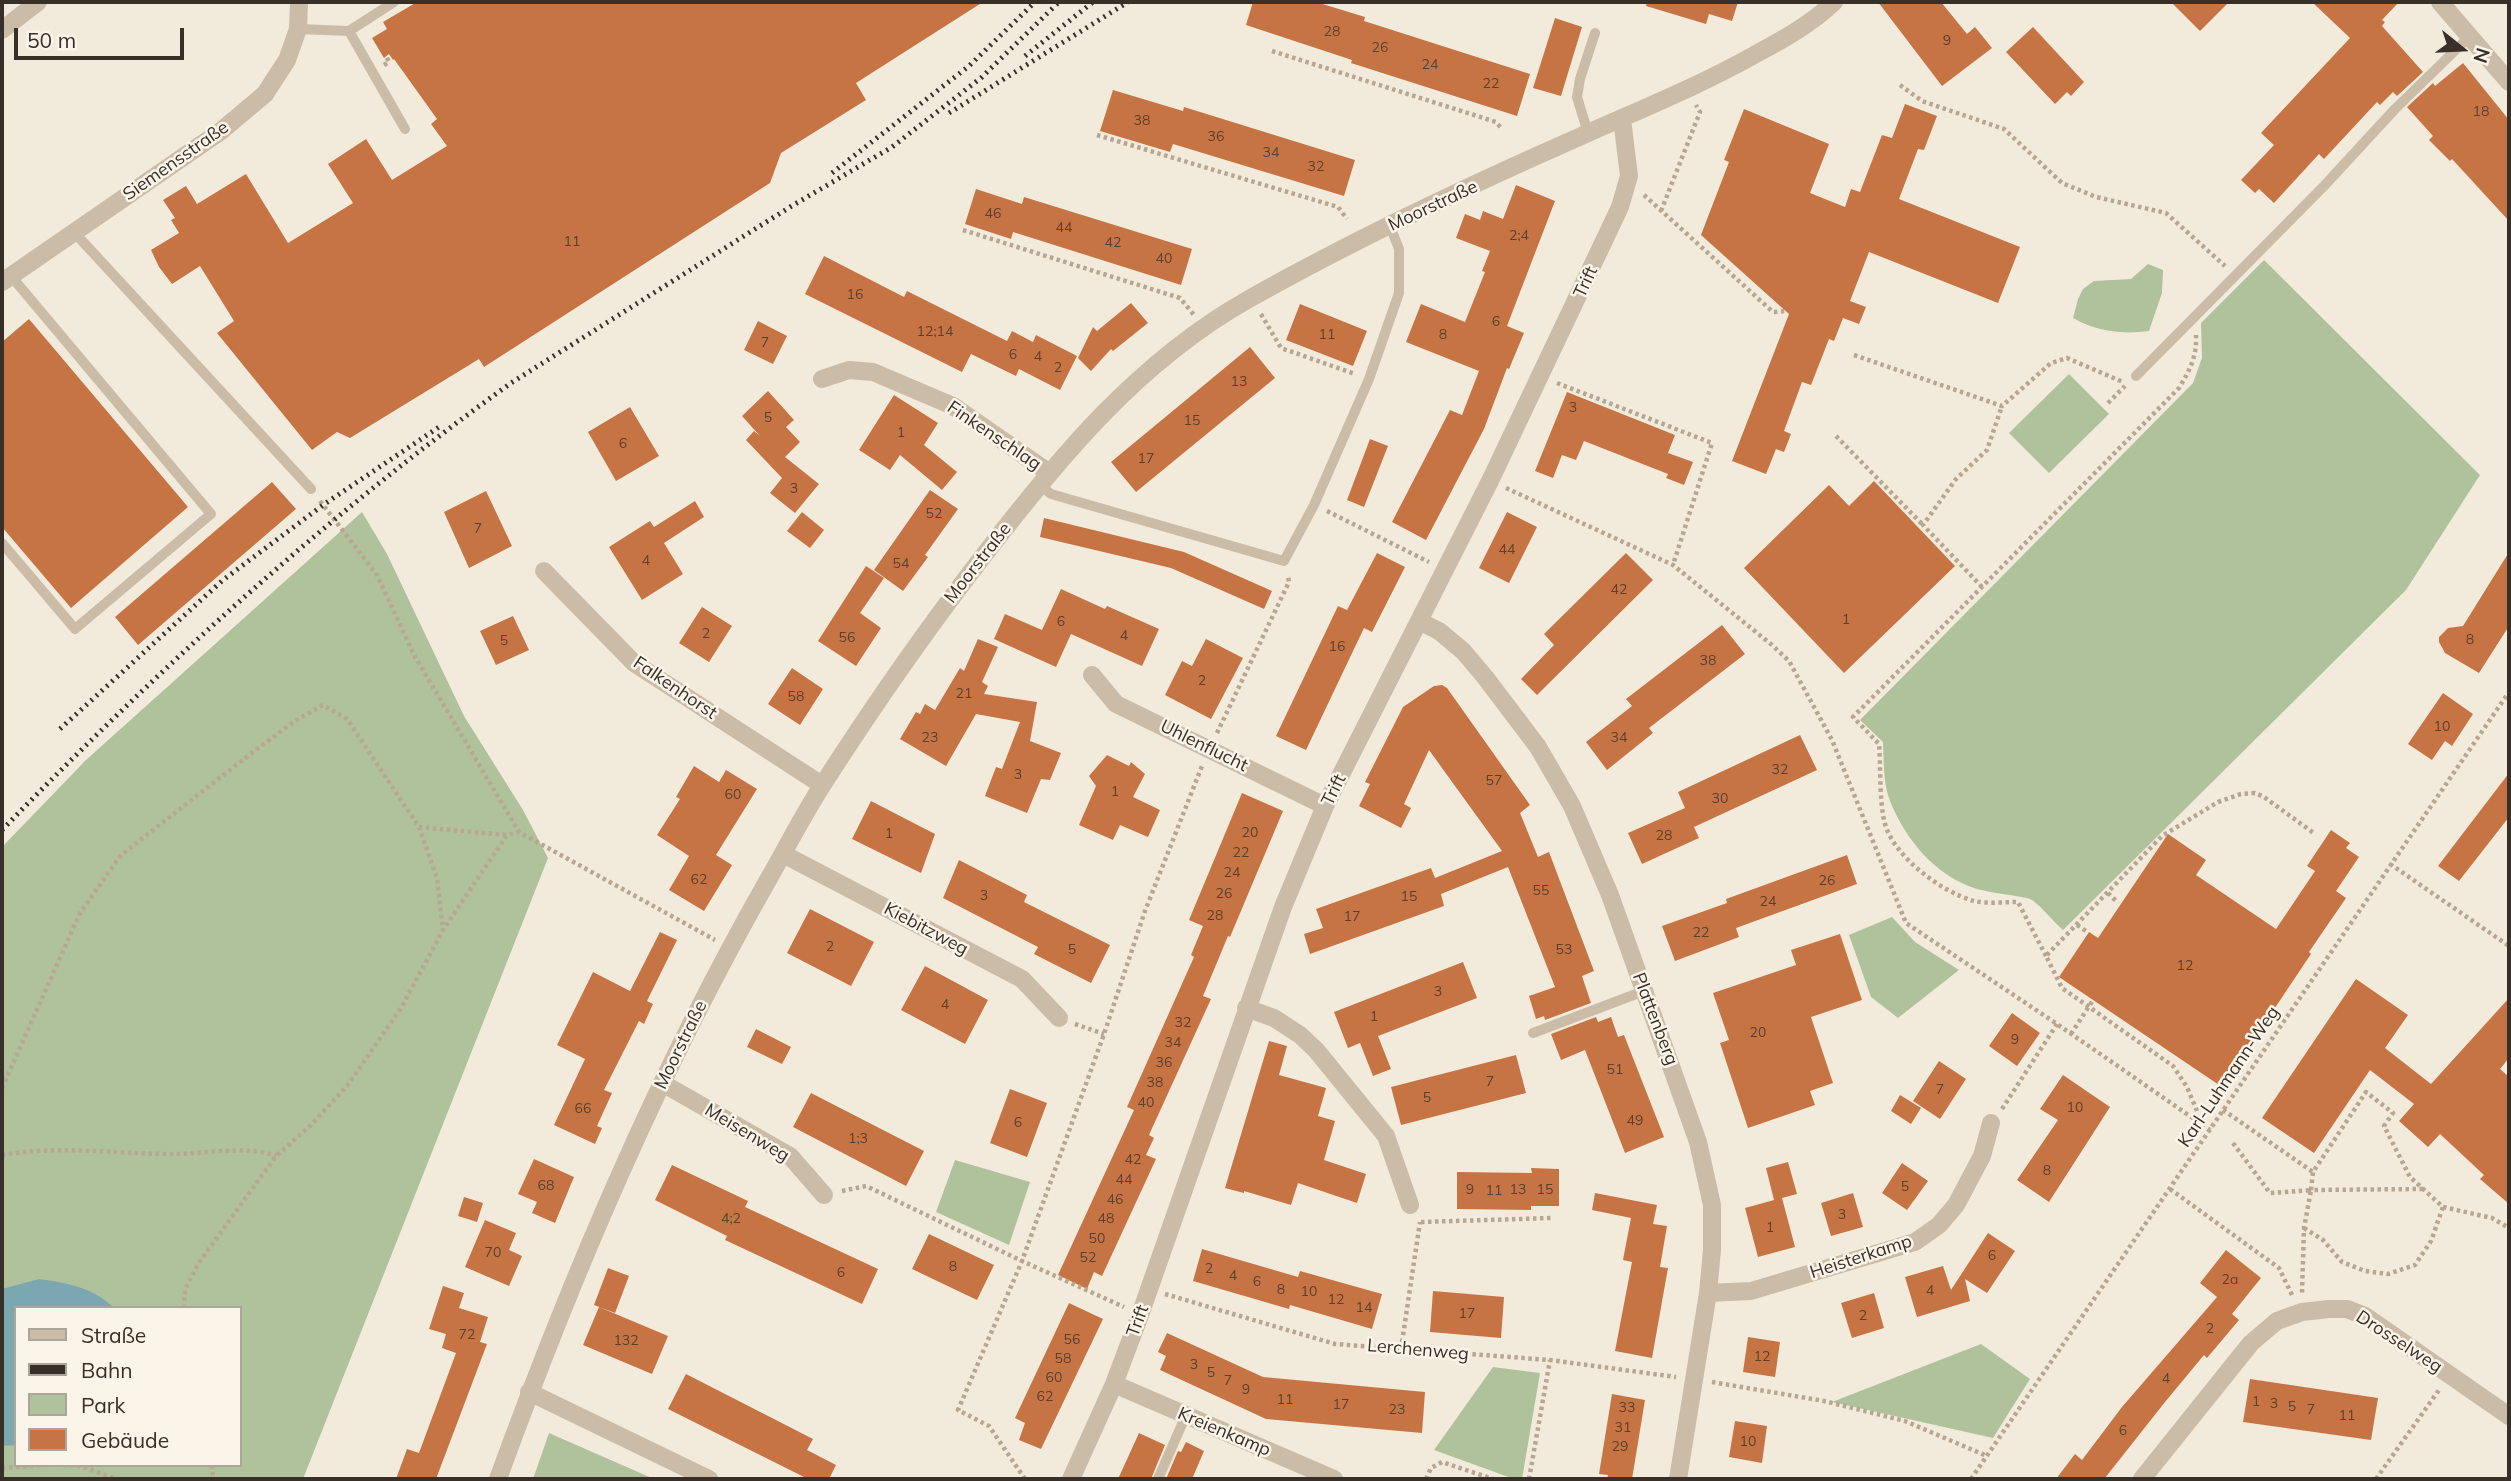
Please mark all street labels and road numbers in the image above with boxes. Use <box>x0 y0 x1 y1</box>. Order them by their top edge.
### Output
street label: Siemensstraße <box>119 117 233 205</box>
street label: Moorstraße <box>1385 176 1481 236</box>
street label: Trift <box>1569 263 1603 301</box>
street label: Finkenschlag <box>943 397 1045 475</box>
street label: Moorstraße <box>940 519 1016 607</box>
street label: Falkenhorst <box>629 652 721 724</box>
street label: Uhlenflucht <box>1157 716 1251 776</box>
street label: Trift <box>1317 771 1351 809</box>
street label: Kiebitzweg <box>880 898 972 960</box>
street label: Plattenberg <box>1627 970 1683 1068</box>
street label: Moorstraße <box>650 997 712 1093</box>
street label: Karl-Luhmann-Weg <box>2174 1002 2284 1152</box>
street label: Meisenweg <box>701 1099 793 1167</box>
street label: Heisterkamp <box>1807 1230 1915 1284</box>
street label: Trift <box>1122 1302 1154 1340</box>
street label: Drosselweg <box>2352 1306 2446 1378</box>
street label: Lerchenweg <box>1366 1335 1470 1365</box>
street label: Kreienkamp <box>1174 1403 1274 1461</box>

